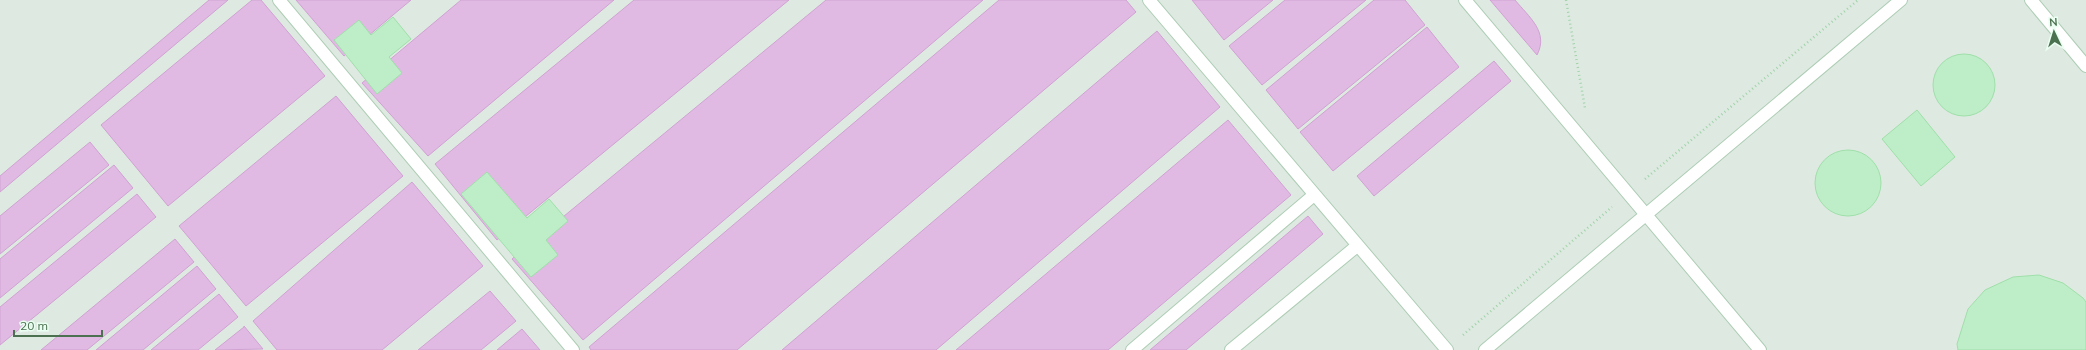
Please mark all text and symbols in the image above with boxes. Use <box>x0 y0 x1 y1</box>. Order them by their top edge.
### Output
north arrow <box>2034 12 2074 52</box>
text: N <box>2049 15 2058 29</box>
scale bar <box>14 312 102 338</box>
text: 20 m <box>20 318 48 333</box>

